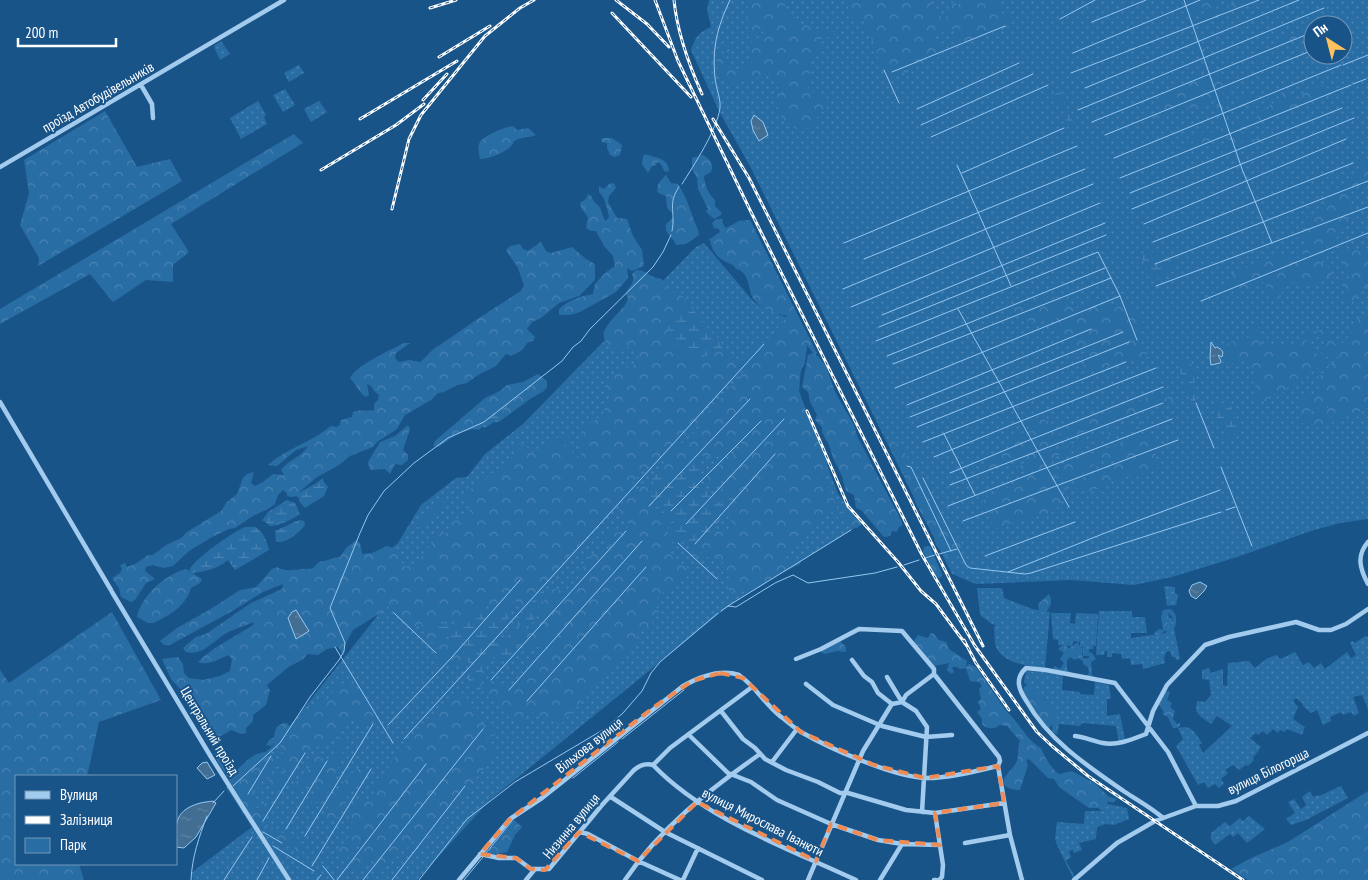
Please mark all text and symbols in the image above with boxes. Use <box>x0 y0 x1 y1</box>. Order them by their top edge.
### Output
scale bar <box>18 15 115 47</box>
north arrow <box>1303 15 1353 65</box>
text: Пн <box>1310 18 1331 41</box>
text: 200 m <box>25 23 58 42</box>
street label: проїзд Автобудівельників <box>39 57 158 136</box>
street label: Центральний проїзд <box>176 683 244 779</box>
street label: Вільхова вулиця <box>552 713 626 777</box>
street label: вулиця Білогорща <box>1224 744 1312 798</box>
legend <box>15 775 178 865</box>
street label: вулиця Мирослава Іванюти <box>699 784 827 860</box>
text: Вулиця <box>60 785 98 804</box>
street label: Низинна вулиця <box>539 790 603 862</box>
text: Залізниця <box>60 810 113 829</box>
text: Парк <box>60 835 86 854</box>

